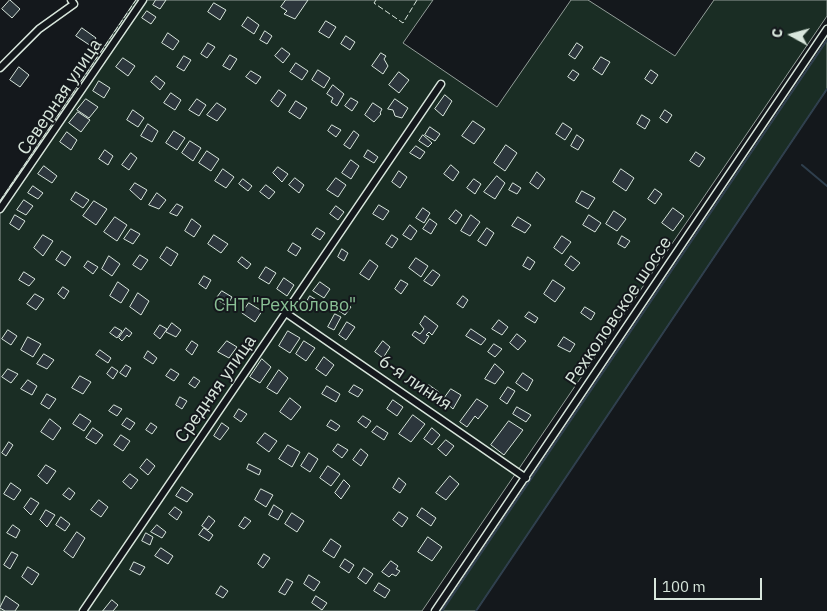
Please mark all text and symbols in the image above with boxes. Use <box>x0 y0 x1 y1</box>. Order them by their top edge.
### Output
north arrow <box>767 10 817 60</box>
text: С <box>768 28 787 39</box>
street label: Северная улица <box>13 35 107 159</box>
street label: Рехколовское шоссе <box>561 233 677 389</box>
park label: СНТ "Рехколово" <box>214 295 356 317</box>
street label: Средняя улица <box>171 331 261 447</box>
street label: 6-я линия <box>374 351 456 415</box>
scale bar <box>657 568 764 600</box>
text: 100 m <box>662 577 706 596</box>

